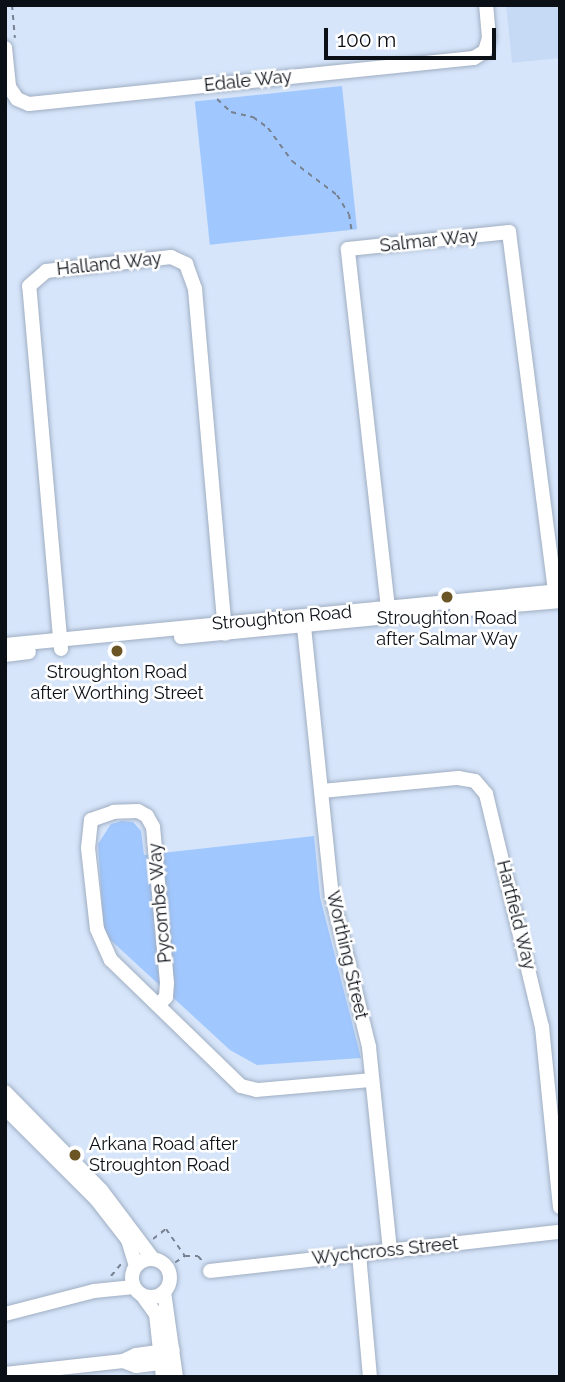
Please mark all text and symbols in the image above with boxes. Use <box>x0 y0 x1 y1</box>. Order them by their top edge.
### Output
scale bar <box>327 14 498 58</box>
text: 100 m <box>337 27 396 52</box>
street label: Edale Way <box>203 66 293 96</box>
street label: Salmar Way <box>378 225 480 257</box>
street label: Halland Way <box>55 248 163 280</box>
marker: Stroughton Road after Salmar Way <box>439 589 455 605</box>
street label: Stroughton Road <box>211 601 353 635</box>
place label: Stroughton Road after Salmar Way <box>375 608 519 650</box>
marker: Stroughton Road after Worthing Street <box>109 643 125 659</box>
place label: Stroughton Road after Worthing Street <box>30 662 204 704</box>
street label: Pycombe Way <box>144 842 176 964</box>
street label: Hartfield Way <box>492 858 540 972</box>
street label: Worthing Street <box>322 889 372 1021</box>
place label: Arkana Road after Stroughton Road <box>89 1134 238 1176</box>
marker: Arkana Road after Stroughton Road <box>67 1147 83 1163</box>
street label: Wychcross Street <box>311 1233 459 1269</box>

